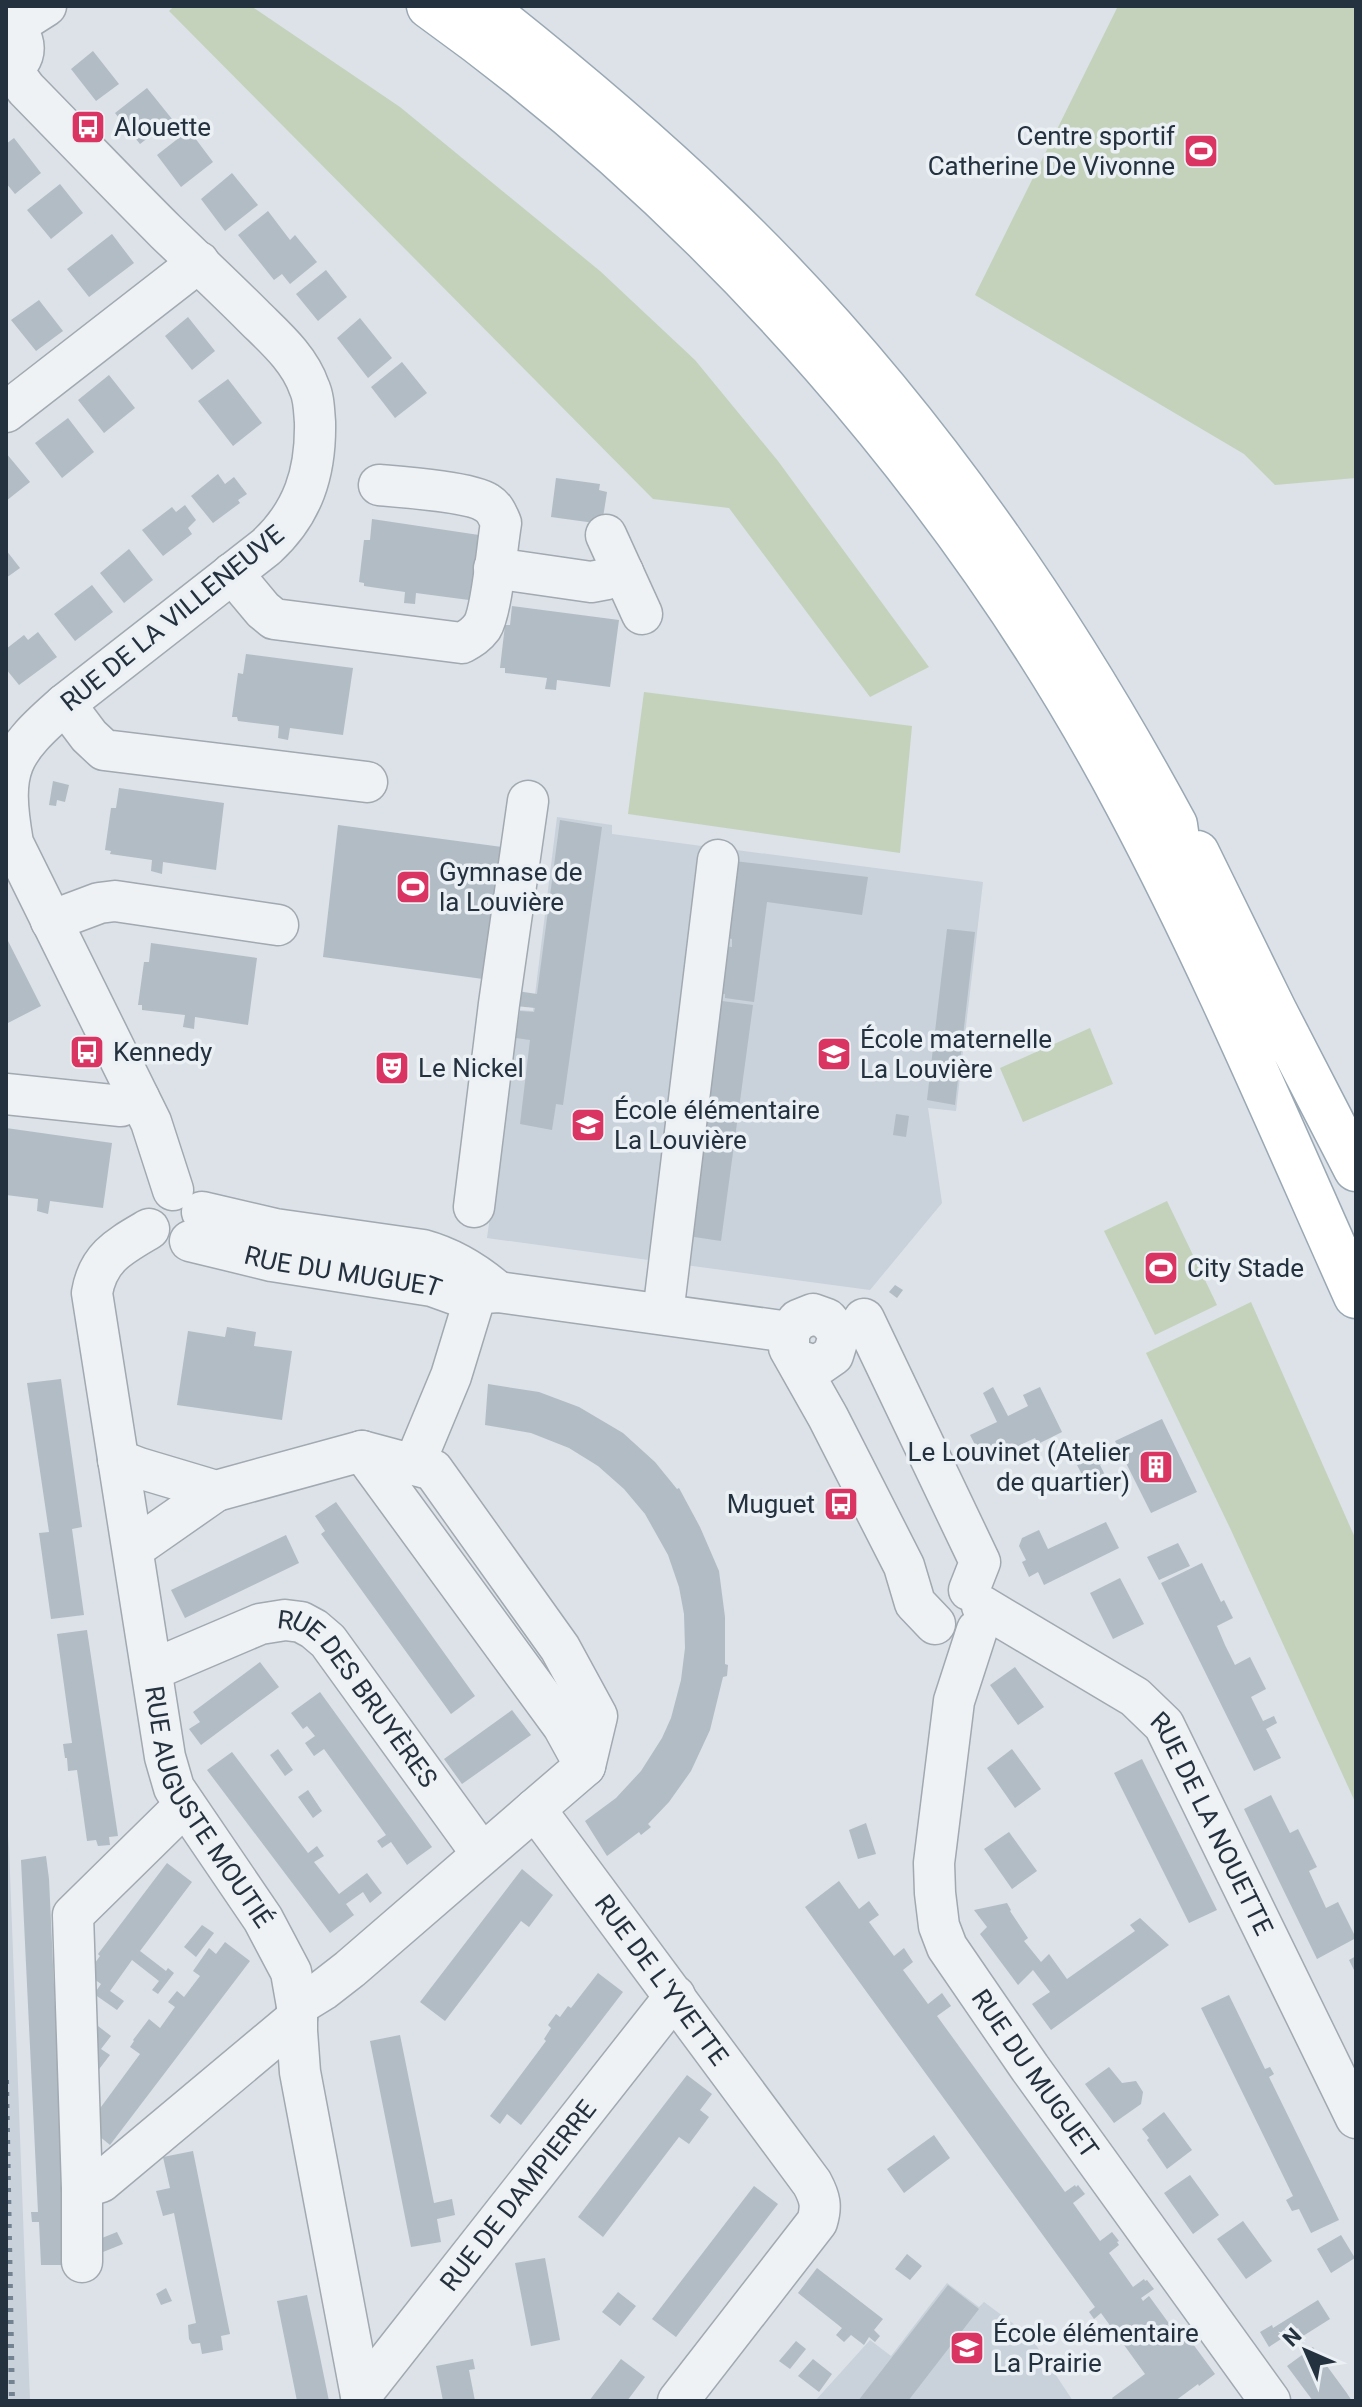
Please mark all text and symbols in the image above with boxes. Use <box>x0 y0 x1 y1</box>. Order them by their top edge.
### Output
bus stop icon: Alouette <box>69 108 107 146</box>
place label: Alouette <box>114 112 211 142</box>
place label: Centre sportif Catherine De Vivonne <box>928 121 1176 181</box>
sports icon: Centre sportif Catherine De Vivonne <box>1182 132 1220 170</box>
street label: RUE DE LA VILLENEUVE <box>55 519 289 717</box>
place label: Gymnase de la Louvière <box>439 857 582 917</box>
sports icon: Gymnase de la Louvière <box>394 868 432 906</box>
place label: École maternelle La Louvière <box>860 1024 1052 1084</box>
bus stop icon: Kennedy <box>68 1033 106 1071</box>
school or university icon: École maternelle La Louvière <box>815 1035 853 1073</box>
place label: Kennedy <box>113 1037 212 1067</box>
theatre icon: Le Nickel <box>373 1049 411 1087</box>
place label: Le Nickel <box>418 1053 524 1083</box>
place label: École élémentaire La Louvière <box>614 1095 820 1155</box>
school or university icon: École élémentaire La Louvière <box>569 1106 607 1144</box>
street label: RUE DU MUGUET <box>241 1240 446 1303</box>
sports icon: City Stade <box>1142 1249 1180 1287</box>
place label: City Stade <box>1187 1253 1304 1283</box>
place label: Le Louvinet (Atelier de quartier) <box>907 1437 1130 1497</box>
building icon: Le Louvinet (Atelier de quartier) <box>1137 1448 1175 1486</box>
bus stop icon: Muguet <box>822 1485 860 1523</box>
place label: Muguet <box>727 1489 815 1519</box>
street label: RUE DES BRUYÈRES <box>276 1604 444 1793</box>
street label: RUE AUGUSTE MOUTIÉ <box>139 1684 279 1933</box>
street label: RUE DE LA NOUETTE <box>1145 1705 1279 1940</box>
street label: RUE DE L'YVETTE <box>589 1889 734 2071</box>
street label: RUE DU MUGUET <box>966 1984 1105 2164</box>
street label: RUE DE DAMPIERRE <box>434 2094 602 2297</box>
north arrow <box>1266 2311 1346 2391</box>
place label: École élémentaire La Prairie <box>993 2318 1199 2378</box>
text: N <box>1278 2323 1307 2352</box>
school or university icon: École élémentaire La Prairie <box>948 2329 986 2367</box>

